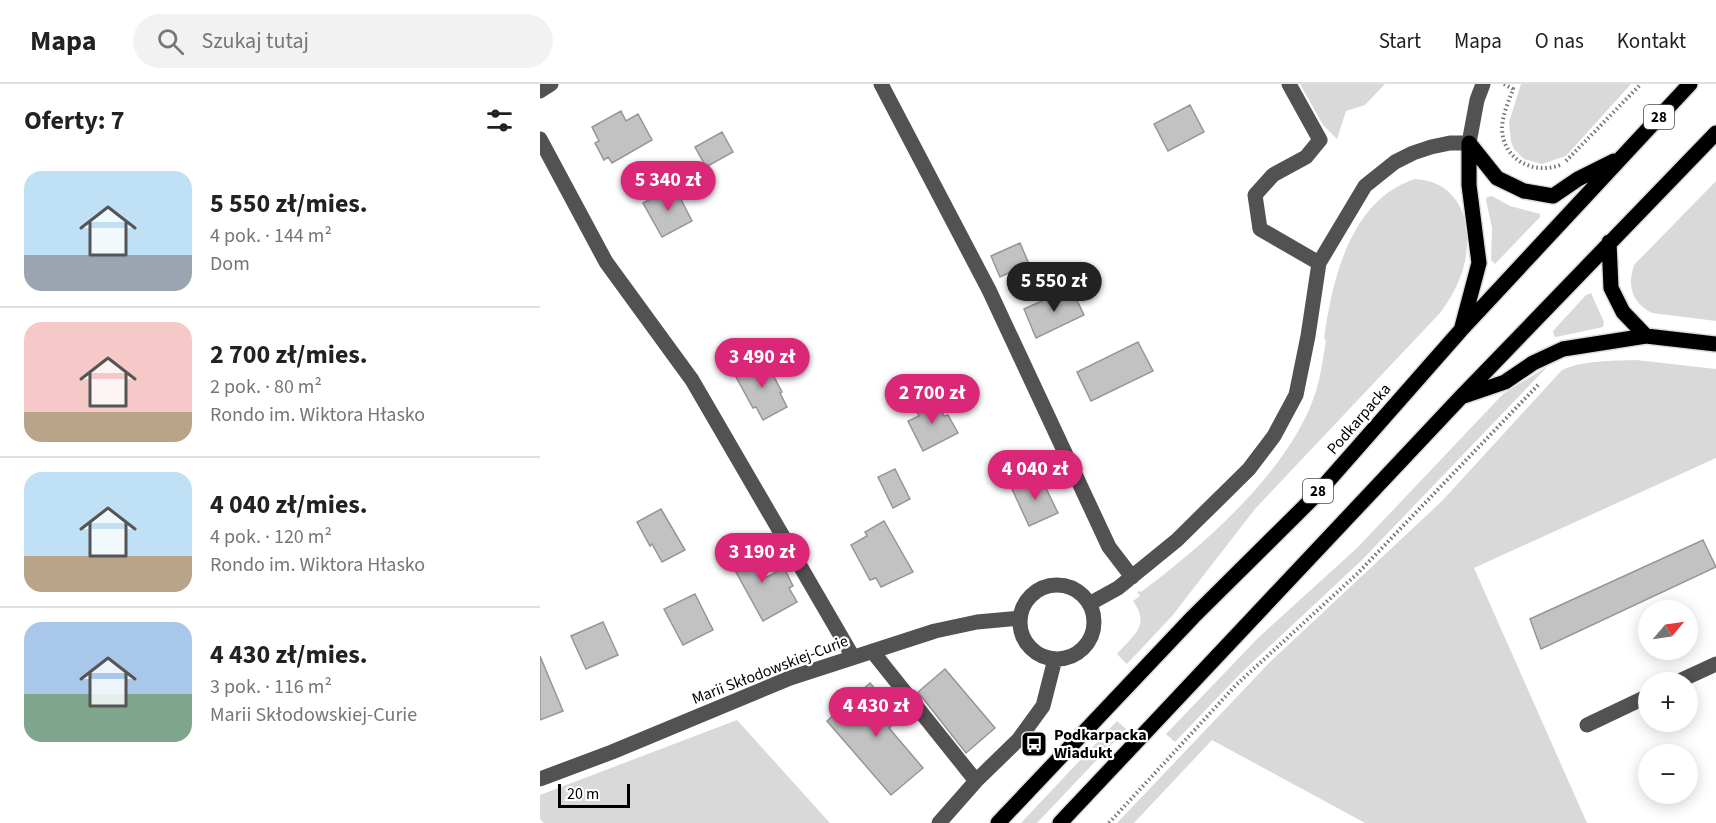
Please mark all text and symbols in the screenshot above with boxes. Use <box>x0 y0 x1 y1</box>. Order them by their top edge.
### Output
search box <box>133 14 553 68</box>
text: Mapa <box>30 21 97 61</box>
icon: search <box>154 25 187 58</box>
text: Szukaj tutaj <box>202 25 309 57</box>
text: Start <box>1379 26 1421 56</box>
text: Mapa <box>1454 26 1502 56</box>
text: O nas <box>1535 26 1584 56</box>
text: Kontakt <box>1617 26 1686 56</box>
text: Oferty: 7 <box>24 102 124 139</box>
icon: filters <box>483 104 516 137</box>
road number: 28 <box>1644 105 1674 129</box>
pin: 5 340 zł <box>606 161 730 212</box>
text: 5 340 zł <box>635 166 701 194</box>
text: 5 550 zł/mies. <box>210 185 368 222</box>
icon: home <box>72 195 144 267</box>
text: 4 pok. · 144 m² <box>210 222 332 250</box>
text: Dom <box>210 250 250 278</box>
pin: 5 550 zł <box>992 262 1116 313</box>
text: 5 550 zł <box>1021 267 1087 295</box>
text: 2 700 zł/mies. <box>210 336 368 373</box>
pin: 3 490 zł <box>700 338 824 389</box>
text: 3 490 zł <box>729 343 795 371</box>
icon: home <box>72 346 144 418</box>
text: 2 pok. · 80 m² <box>210 373 322 401</box>
pin: 2 700 zł <box>870 374 994 425</box>
text: 2 700 zł <box>899 379 965 407</box>
street label: Podkarpacka <box>1322 379 1396 459</box>
text: Rondo im. Wiktora Hłasko <box>210 401 425 429</box>
pin: 4 040 zł <box>973 450 1097 501</box>
text: 4 040 zł <box>1002 455 1068 483</box>
road number: 28 <box>1303 479 1333 503</box>
text: 4 040 zł/mies. <box>210 486 368 523</box>
icon: home <box>72 496 144 568</box>
text: 4 pok. · 120 m² <box>210 523 332 551</box>
pin: 3 190 zł <box>700 533 824 584</box>
text: 3 190 zł <box>729 538 795 566</box>
text: Rondo im. Wiktora Hłasko <box>210 551 425 579</box>
north arrow <box>1638 600 1698 660</box>
map controls <box>1638 600 1698 804</box>
street label: Marii Skłodowskiej-Curie <box>689 630 851 710</box>
text: 4 430 zł/mies. <box>210 636 368 673</box>
icon: home <box>72 646 144 718</box>
button: + <box>1638 672 1698 732</box>
text: 3 pok. · 116 m² <box>210 673 332 701</box>
pin: 4 430 zł <box>814 687 938 738</box>
text: 4 430 zł <box>843 692 909 720</box>
text: Marii Skłodowskiej-Curie <box>210 701 417 729</box>
place label: Podkarpacka Wiadukt <box>1054 724 1147 764</box>
bus stop icon: Podkarpacka Wiadukt <box>1019 729 1049 759</box>
button: − <box>1638 744 1698 804</box>
scale bar <box>558 781 630 808</box>
text: 20 m <box>567 783 599 805</box>

